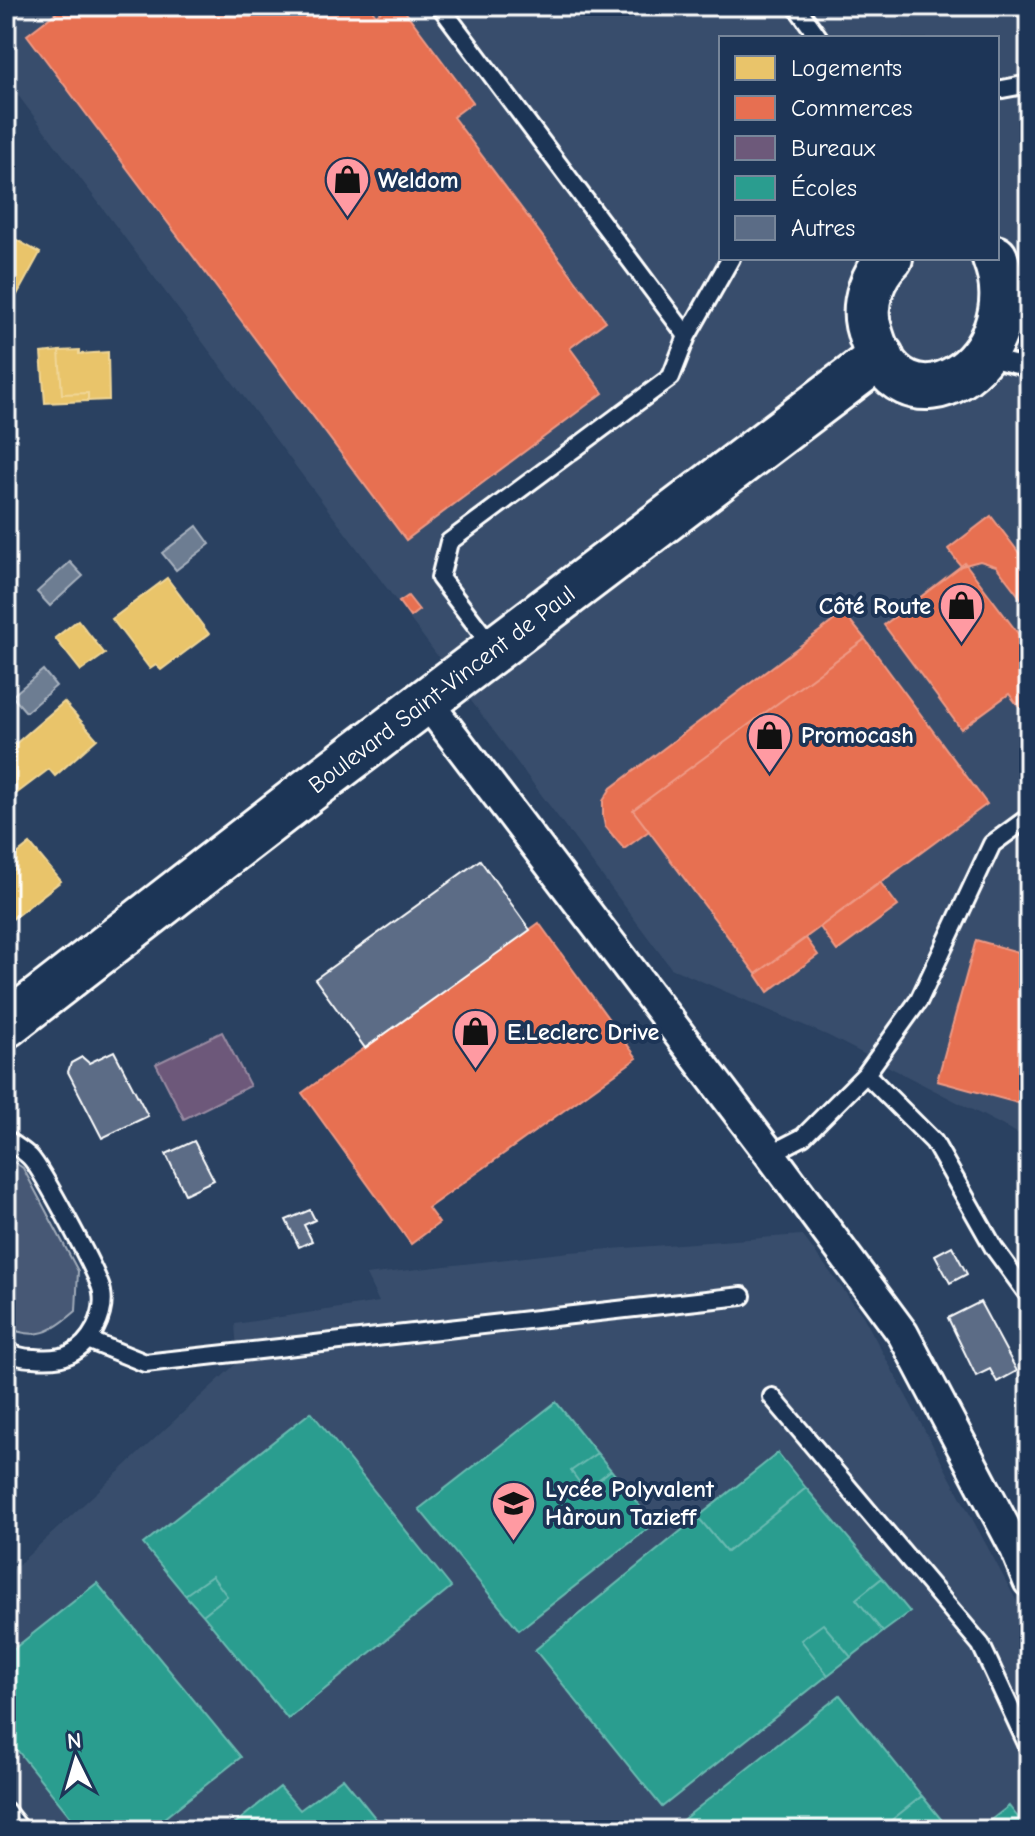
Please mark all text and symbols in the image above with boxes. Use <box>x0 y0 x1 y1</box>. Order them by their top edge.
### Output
legend <box>719 36 999 260</box>
text: Logements <box>791 54 902 82</box>
text: Commerces <box>791 94 913 122</box>
text: Bureaux <box>791 134 876 162</box>
shop icon: Weldom <box>323 156 371 219</box>
place label: Weldom <box>378 166 459 194</box>
text: Écoles <box>791 174 857 202</box>
text: Autres <box>791 214 855 242</box>
street label: Boulevard Saint-Vincent de Paul <box>303 579 580 799</box>
shop icon: Côté Route <box>938 582 986 645</box>
place label: Côté Route <box>819 592 931 620</box>
shop icon: Promocash <box>746 711 794 774</box>
place label: Promocash <box>801 721 914 749</box>
shop icon: E.Leclerc Drive <box>452 1008 500 1071</box>
place label: E.Leclerc Drive <box>507 1018 659 1046</box>
place label: Lycée Polyvalent Hàroun Tazieff <box>545 1475 715 1531</box>
school or university icon: Lycée Polyvalent Hàroun Tazieff <box>490 1479 538 1542</box>
north arrow <box>36 1720 116 1800</box>
text: N <box>66 1727 83 1755</box>

